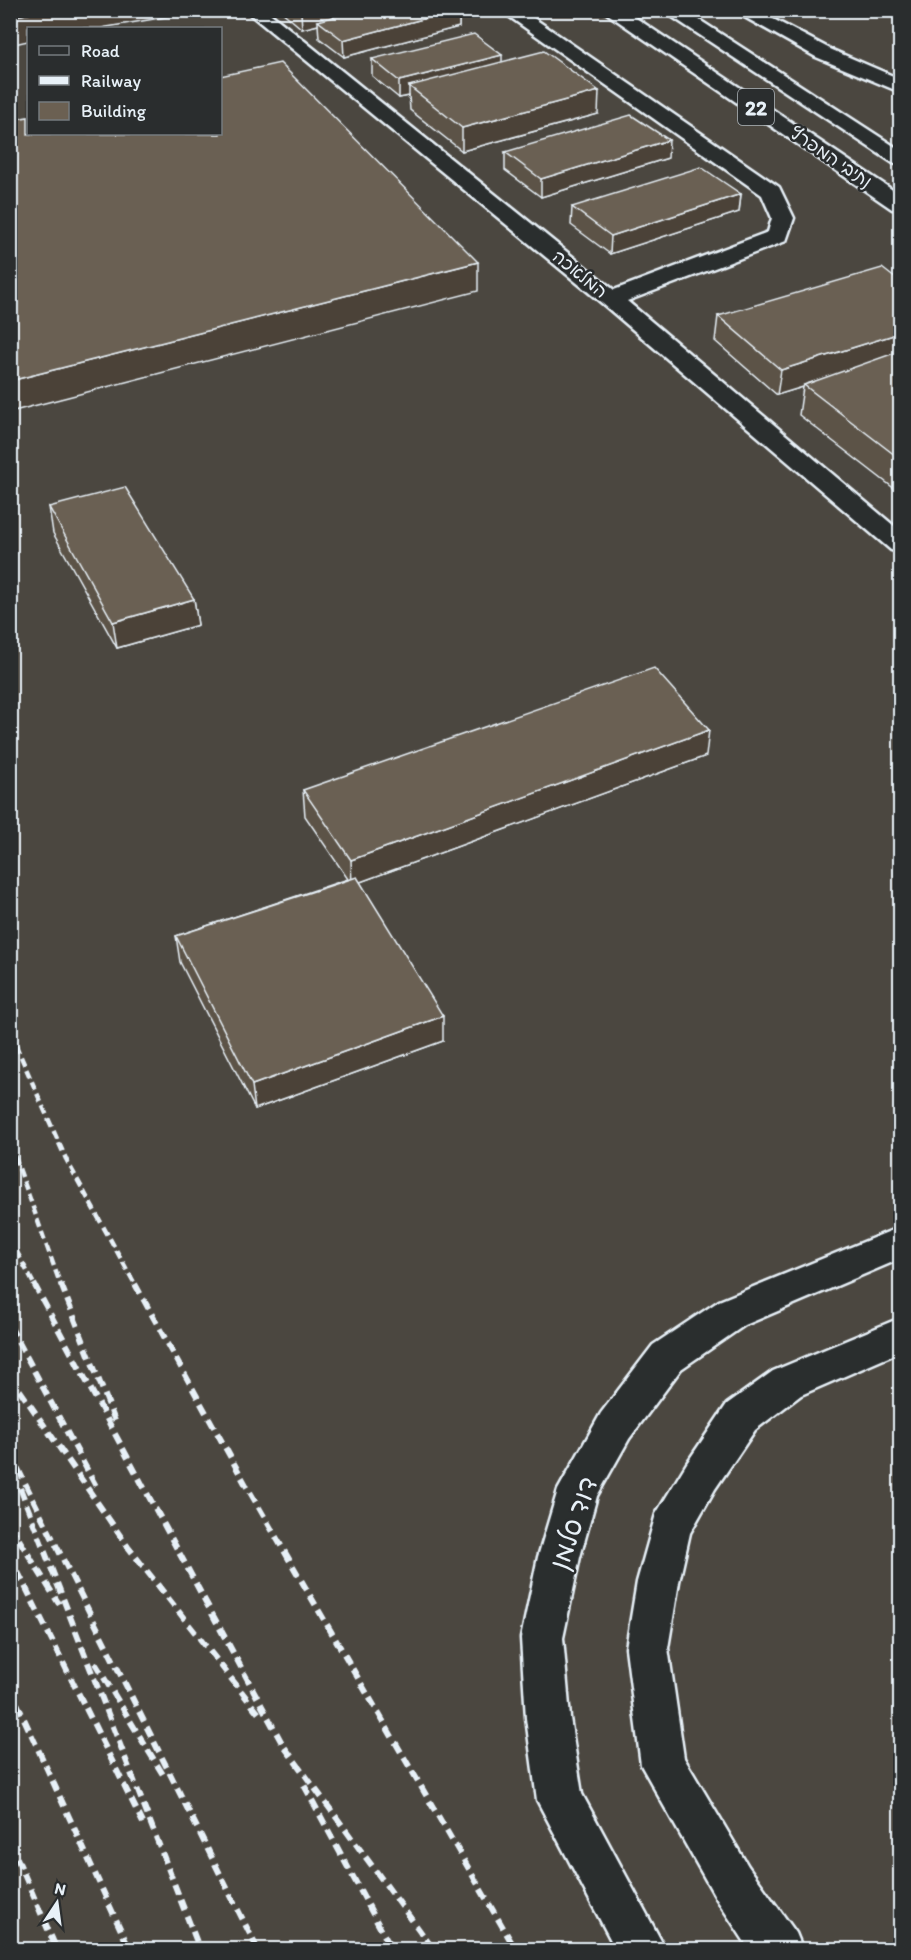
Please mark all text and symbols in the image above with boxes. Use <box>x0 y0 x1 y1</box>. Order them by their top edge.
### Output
legend <box>27 27 222 135</box>
text: Road <box>81 40 120 62</box>
text: Railway <box>81 70 142 92</box>
road number: 22 <box>738 89 774 125</box>
text: Building <box>81 100 147 122</box>
street label: נתיבי המפרץ <box>786 122 876 192</box>
street label: המלאכה <box>548 245 612 303</box>
street label: דוד סלמן <box>542 1472 605 1574</box>
north arrow <box>27 1873 87 1933</box>
text: N <box>53 1878 68 1899</box>

